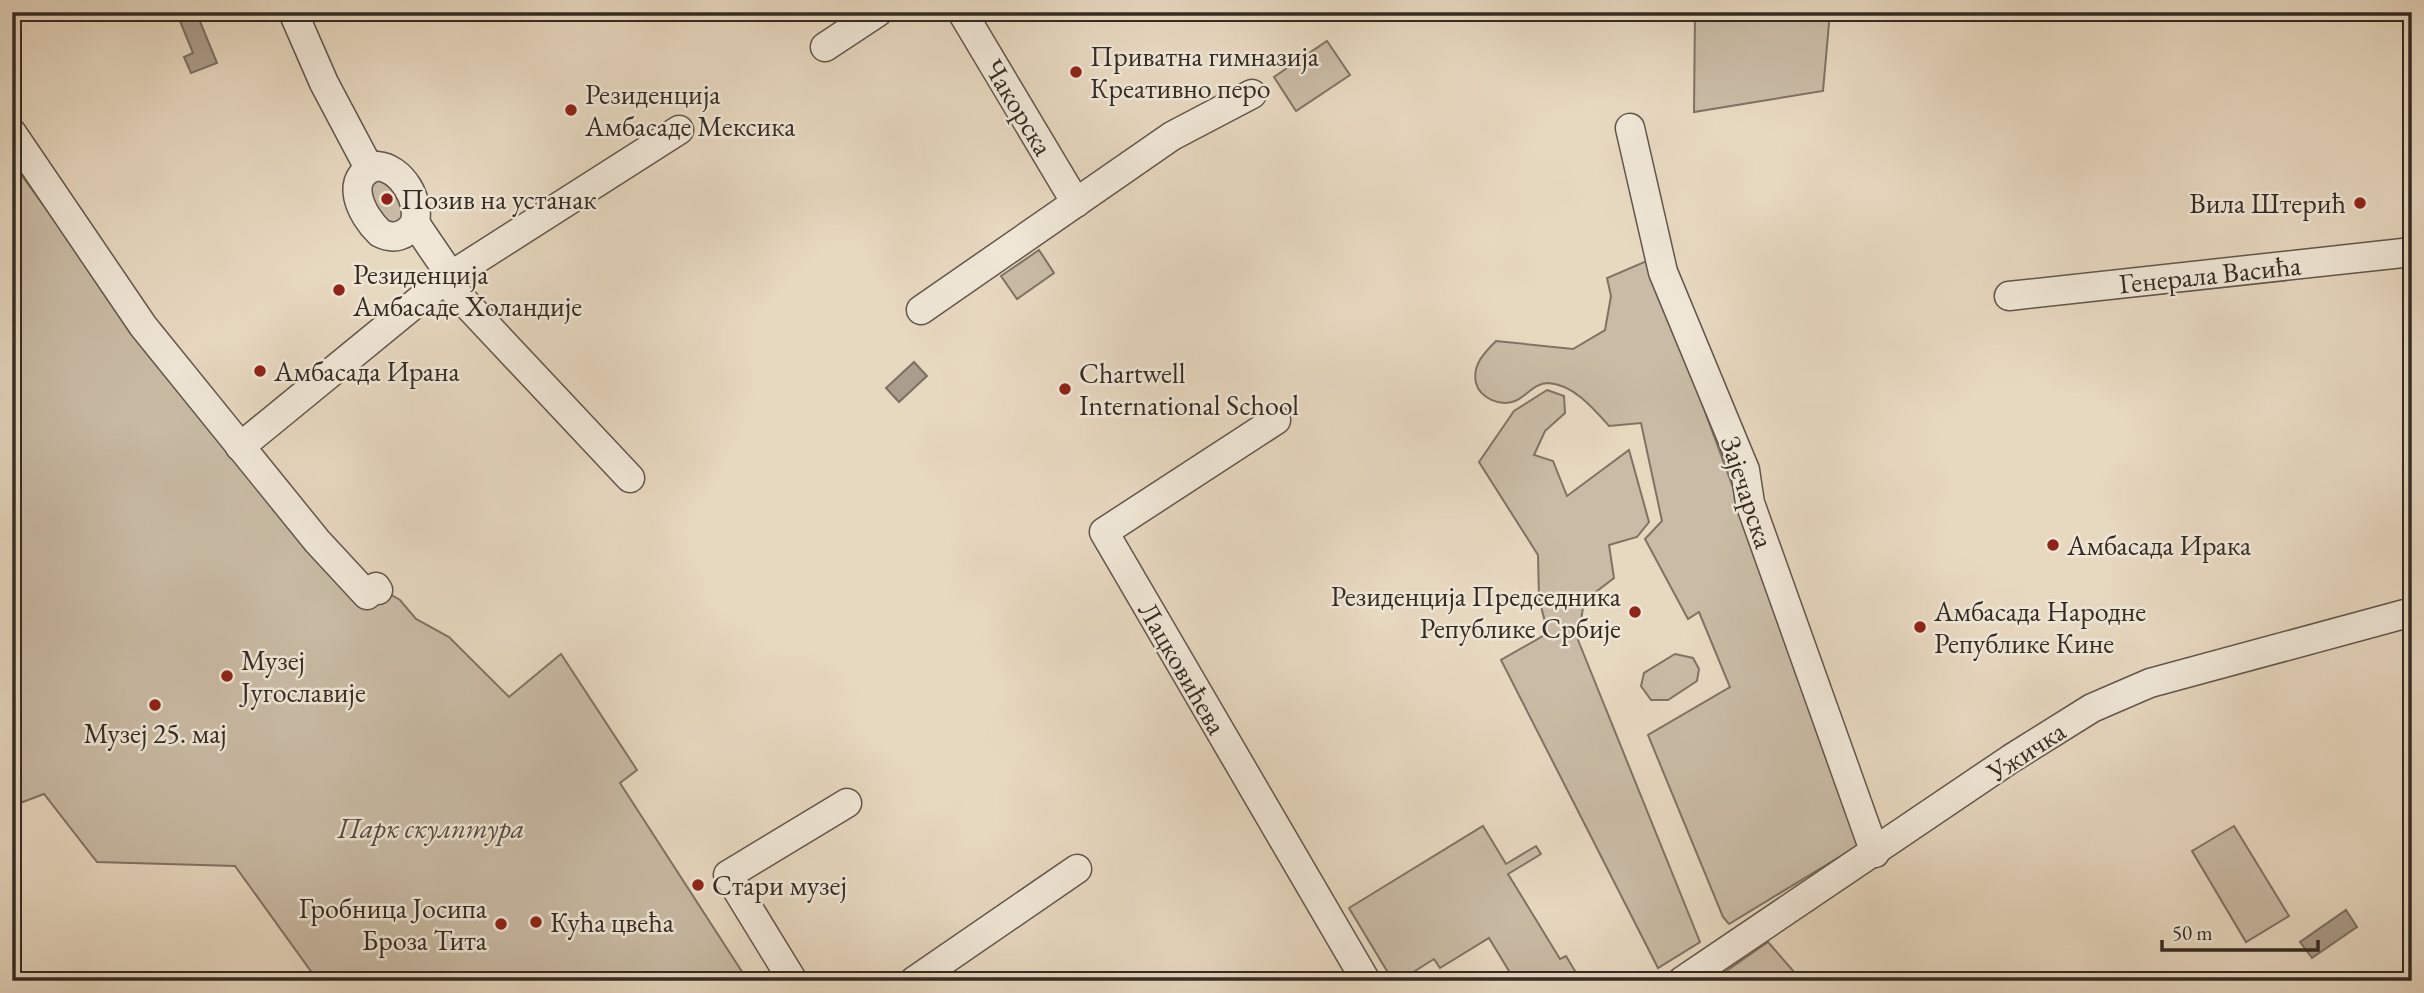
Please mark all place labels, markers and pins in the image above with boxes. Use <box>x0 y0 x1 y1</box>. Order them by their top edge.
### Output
place label: Приватна гимназија Креативно перо <box>1090 38 1320 106</box>
marker: Приватна гимназија Креативно перо <box>1068 64 1084 80</box>
place label: Резиденција Амбасаде Мексика <box>584 76 796 144</box>
marker: Резиденција Амбасаде Мексика <box>563 102 579 118</box>
place label: Позив на устанак <box>401 181 597 217</box>
place label: Вила Штерић <box>2189 185 2346 221</box>
marker: Позив на устанак <box>379 191 395 207</box>
marker: Вила Штерић <box>2352 195 2368 211</box>
place label: Резиденција Амбасаде Холандије <box>352 256 582 324</box>
marker: Резиденција Амбасаде Холандије <box>331 282 347 298</box>
place label: Амбасада Ирана <box>273 353 461 389</box>
place label: Chartwell International School <box>1079 355 1299 423</box>
marker: Амбасада Ирана <box>252 363 268 379</box>
marker: Chartwell International School <box>1057 381 1073 397</box>
place label: Амбасада Ирака <box>2066 527 2252 563</box>
marker: Амбасада Ирака <box>2045 537 2061 553</box>
place label: Резиденција Председника Републике Србије <box>1331 578 1622 646</box>
place label: Амбасада Народне Републике Кине <box>1933 593 2146 661</box>
marker: Резиденција Председника Републике Србије <box>1627 604 1643 620</box>
marker: Амбасада Народне Републике Кине <box>1912 619 1928 635</box>
place label: Музеј Југославије <box>239 642 366 710</box>
marker: Музеј Југославије <box>219 668 235 684</box>
marker: Музеј 25. мај <box>147 697 163 713</box>
place label: Музеј 25. мај <box>83 715 227 751</box>
place label: Стари музеј <box>712 867 847 903</box>
marker: Стари музеј <box>690 877 706 893</box>
place label: Гробница Јосипа Броза Тита <box>299 890 488 958</box>
place label: Кућа цвећа <box>550 904 675 940</box>
marker: Кућа цвећа <box>528 914 544 930</box>
marker: Гробница Јосипа Броза Тита <box>493 916 509 932</box>

